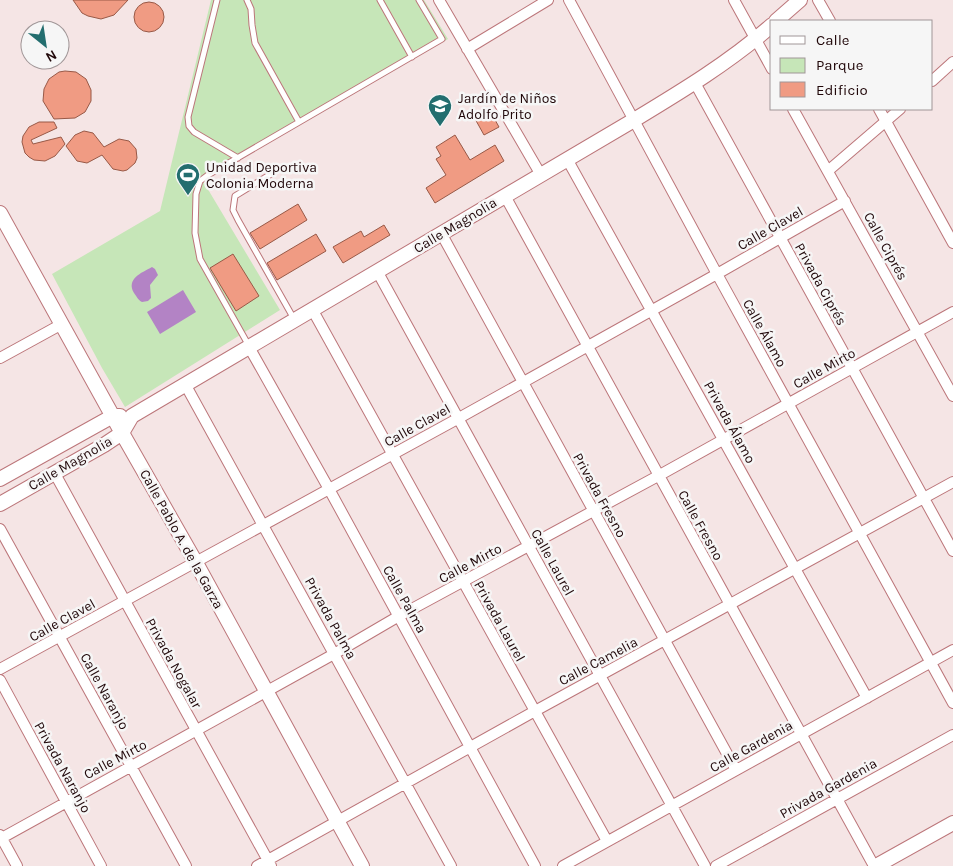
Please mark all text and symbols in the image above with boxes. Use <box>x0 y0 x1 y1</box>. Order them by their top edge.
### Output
north arrow <box>20 20 70 70</box>
legend <box>770 20 933 110</box>
text: Calle <box>816 31 850 49</box>
text: N <box>43 46 60 66</box>
text: Parque <box>816 56 864 74</box>
text: Edificio <box>816 81 868 99</box>
place label: Jardín de Niños Adolfo Prito <box>458 90 557 123</box>
school or university icon: Jardín de Niños Adolfo Prito <box>427 93 453 127</box>
place label: Unidad Deportiva Colonia Moderna <box>206 159 317 192</box>
sports icon: Unidad Deportiva Colonia Moderna <box>175 162 201 196</box>
street label: Calle Magnolia <box>411 194 500 257</box>
street label: Calle Clavel <box>734 203 806 254</box>
street label: Calle Ciprés <box>860 209 911 283</box>
street label: Privada Ciprés <box>791 240 850 328</box>
street label: Calle Álamo <box>739 296 791 370</box>
street label: Calle Mirto <box>790 344 858 393</box>
street label: Privada Álamo <box>700 378 760 466</box>
street label: Calle Clavel <box>381 400 453 451</box>
street label: Calle Magnolia <box>25 433 115 494</box>
street label: Privada Fresno <box>569 450 630 541</box>
street label: Calle Pablo A. de la Garza <box>136 466 227 612</box>
street label: Calle Fresno <box>674 487 727 563</box>
street label: Calle Laurel <box>527 526 578 599</box>
street label: Calle Mirto <box>436 540 505 587</box>
street label: Calle Palma <box>379 562 430 636</box>
street label: Privada Palma <box>301 574 360 662</box>
street label: Privada Laurel <box>470 578 529 665</box>
street label: Calle Clavel <box>26 595 98 646</box>
street label: Privada Nogalar <box>142 615 206 712</box>
street label: Calle Camelia <box>556 634 641 689</box>
street label: Calle Naranjo <box>76 650 133 733</box>
street label: Calle Gardenia <box>707 717 796 776</box>
street label: Privada Naranjo <box>31 719 95 816</box>
street label: Calle Mirto <box>81 736 150 783</box>
street label: Privada Gardenia <box>777 755 880 822</box>

